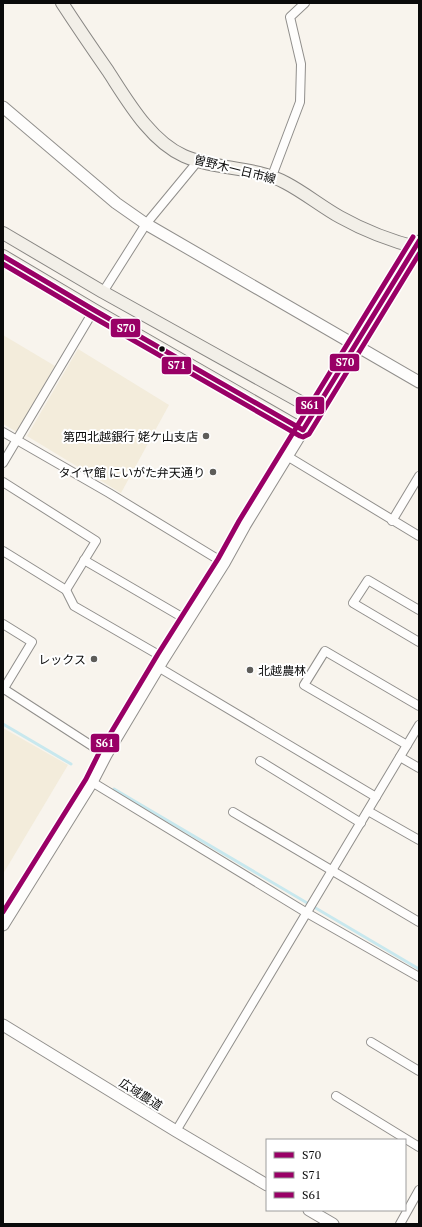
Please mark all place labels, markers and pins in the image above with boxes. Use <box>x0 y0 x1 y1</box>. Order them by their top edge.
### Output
unlabelled marker <box>157 344 167 354</box>
place label: 第四北越銀行 姥ケ山支店 <box>63 429 198 444</box>
marker: 第四北越銀行 姥ケ山支店 <box>201 431 211 441</box>
place label: タイヤ館 にいがた弁天通り <box>58 465 205 480</box>
marker: タイヤ館 にいがた弁天通り <box>208 467 218 477</box>
place label: レックス <box>38 652 86 667</box>
marker: レックス <box>89 654 99 664</box>
place label: 北越農林 <box>258 663 306 678</box>
marker: 北越農林 <box>245 665 255 675</box>

